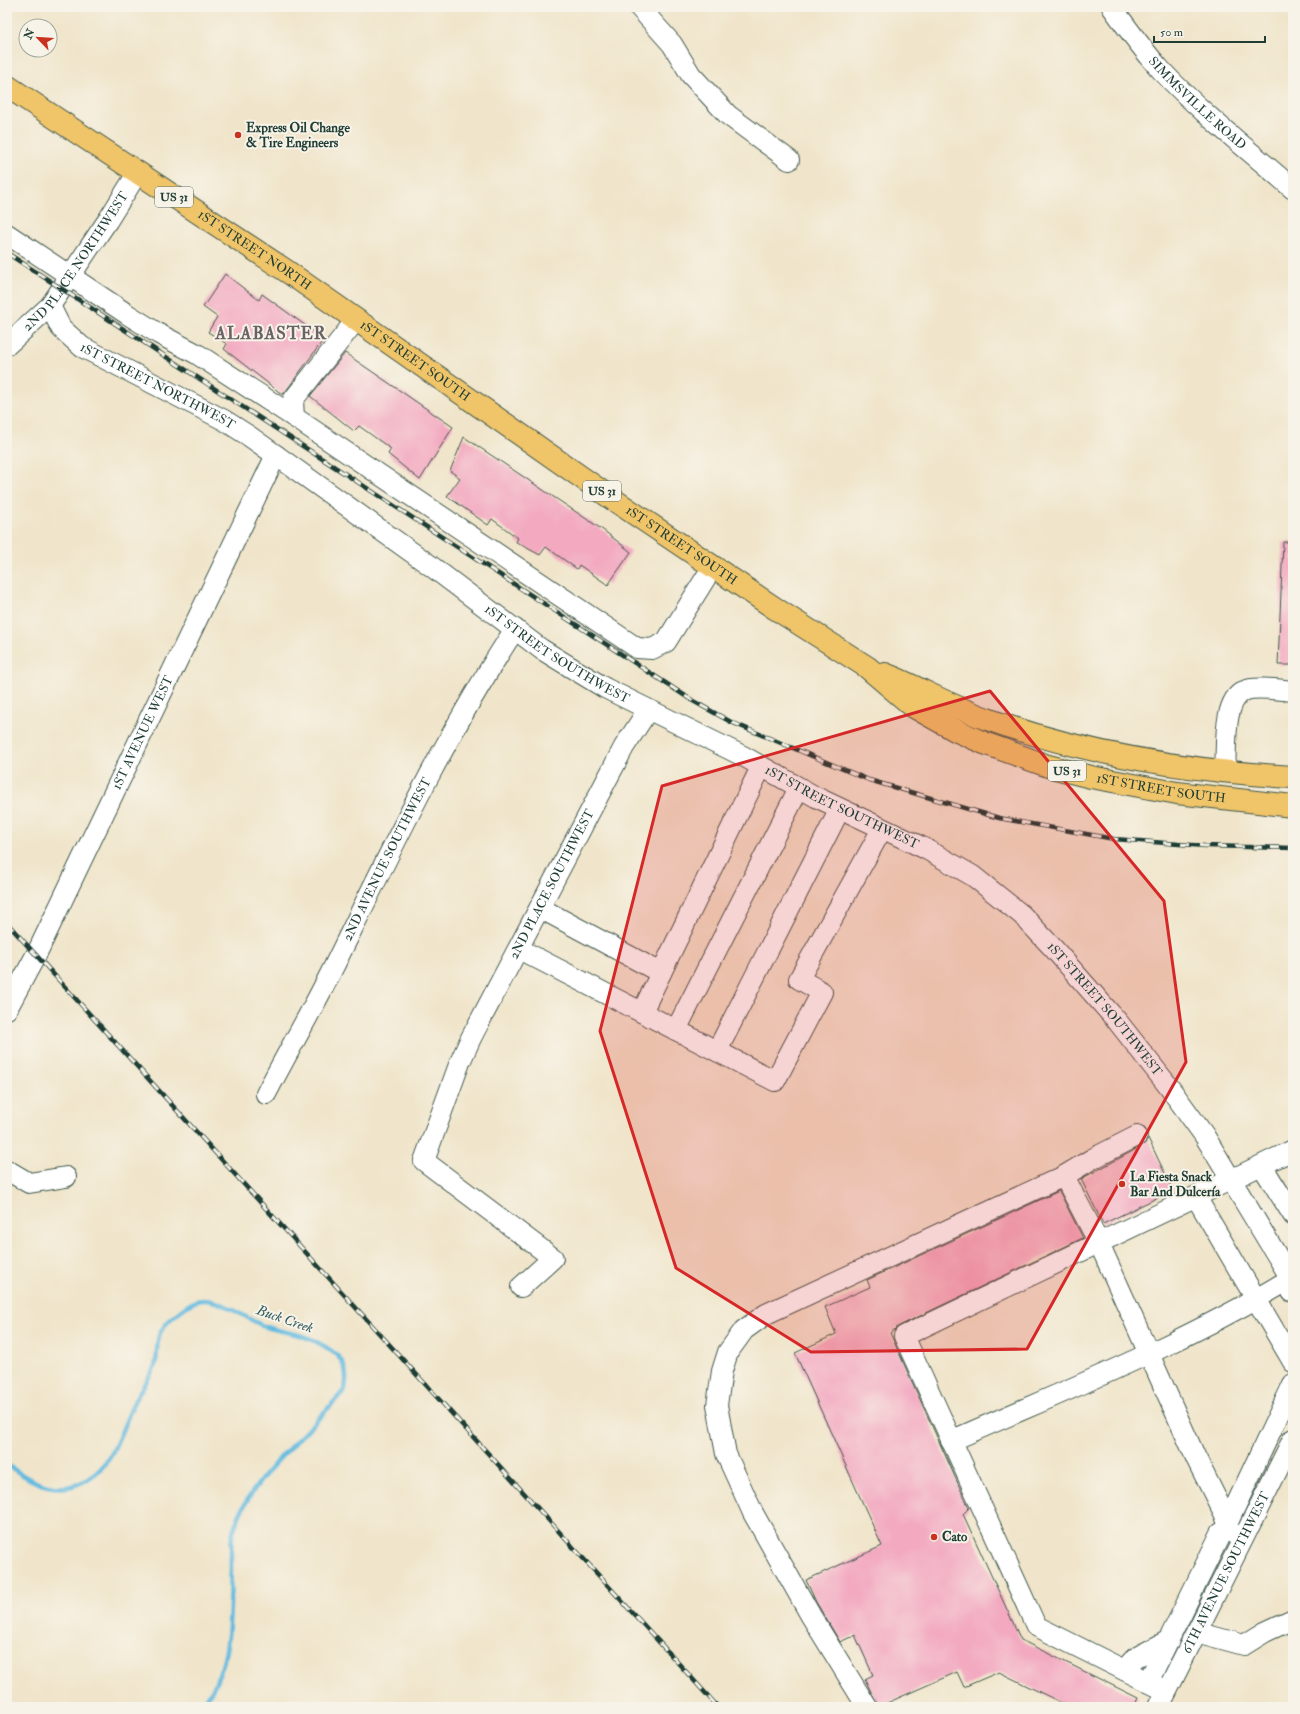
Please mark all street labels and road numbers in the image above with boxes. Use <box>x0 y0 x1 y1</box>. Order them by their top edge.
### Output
street label: SIMMSVILLE ROAD <box>1145 53 1249 153</box>
road number: US 31 <box>155 187 193 207</box>
street label: 2ND PLACE NORTHWEST <box>20 188 132 335</box>
street label: 1ST STREET NORTH <box>195 207 315 294</box>
street label: 1ST STREET SOUTH <box>357 317 473 405</box>
street label: 1ST STREET NORTHWEST <box>77 339 238 433</box>
road number: US 31 <box>583 481 621 501</box>
street label: 1ST STREET SOUTH <box>623 502 740 589</box>
street label: 1ST STREET SOUTHWEST <box>481 601 633 707</box>
street label: 1ST AVENUE WEST <box>109 673 177 792</box>
road number: US 31 <box>1048 761 1086 781</box>
street label: 1ST STREET SOUTHWEST <box>762 762 922 853</box>
street label: 1ST STREET SOUTH <box>1095 770 1227 806</box>
street label: 2ND AVENUE SOUTHWEST <box>339 775 435 944</box>
street label: 2ND PLACE SOUTHWEST <box>506 806 598 962</box>
street label: 1ST STREET SOUTHWEST <box>1044 939 1166 1080</box>
street label: 6TH AVENUE SOUTHWEST <box>1179 1489 1273 1656</box>

